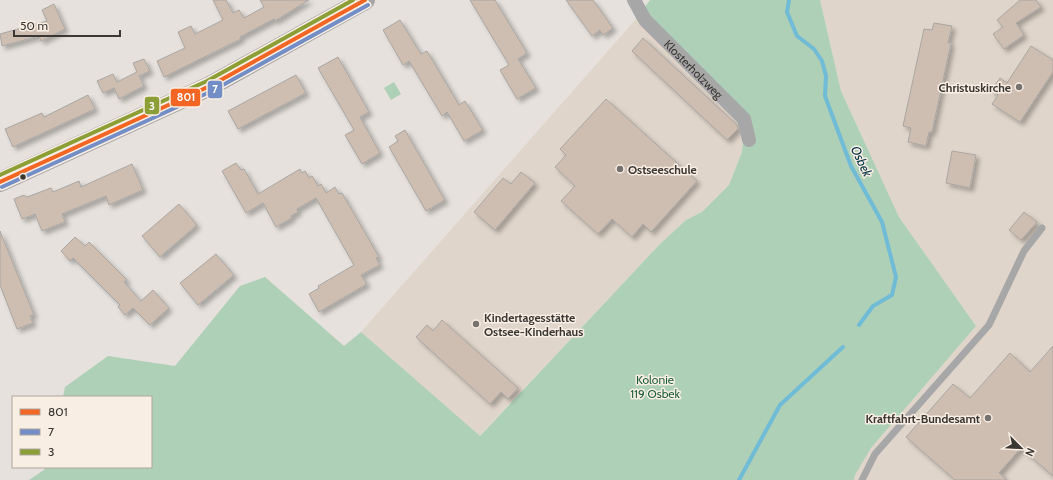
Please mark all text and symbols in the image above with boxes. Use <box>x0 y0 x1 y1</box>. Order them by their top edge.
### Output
scale bar <box>14 12 120 38</box>
text: 50 m <box>20 18 48 33</box>
street label: Klosterholzweg <box>661 36 727 102</box>
line badge: 7 <box>207 80 223 99</box>
place label: Christuskirche <box>939 80 1011 95</box>
text: 7 <box>212 82 218 96</box>
marker: Christuskirche <box>1014 82 1024 92</box>
line badge: 801 <box>170 88 201 107</box>
text: 801 <box>177 90 195 104</box>
line badge: 3 <box>144 96 160 115</box>
text: 3 <box>149 99 155 113</box>
water label: Osbek <box>848 143 876 179</box>
place label: Ostseeschule <box>628 162 697 177</box>
marker: Ostseeschule <box>615 164 625 174</box>
unlabelled marker <box>18 172 28 182</box>
place label: Kindertagesstätte Ostsee-Kinderhaus <box>484 310 583 339</box>
marker: Kindertagesstätte Ostsee-Kinderhaus <box>471 319 481 329</box>
park label: Kolonie 119 Osbek <box>630 372 680 401</box>
legend <box>12 396 152 468</box>
text: 801 <box>48 404 68 419</box>
place label: Kraftfahrt-Bundesamt <box>865 411 980 426</box>
marker: Kraftfahrt-Bundesamt <box>983 413 993 423</box>
text: 7 <box>48 424 54 439</box>
north arrow <box>1001 428 1041 468</box>
text: 3 <box>48 444 55 459</box>
text: N <box>1022 446 1038 458</box>

